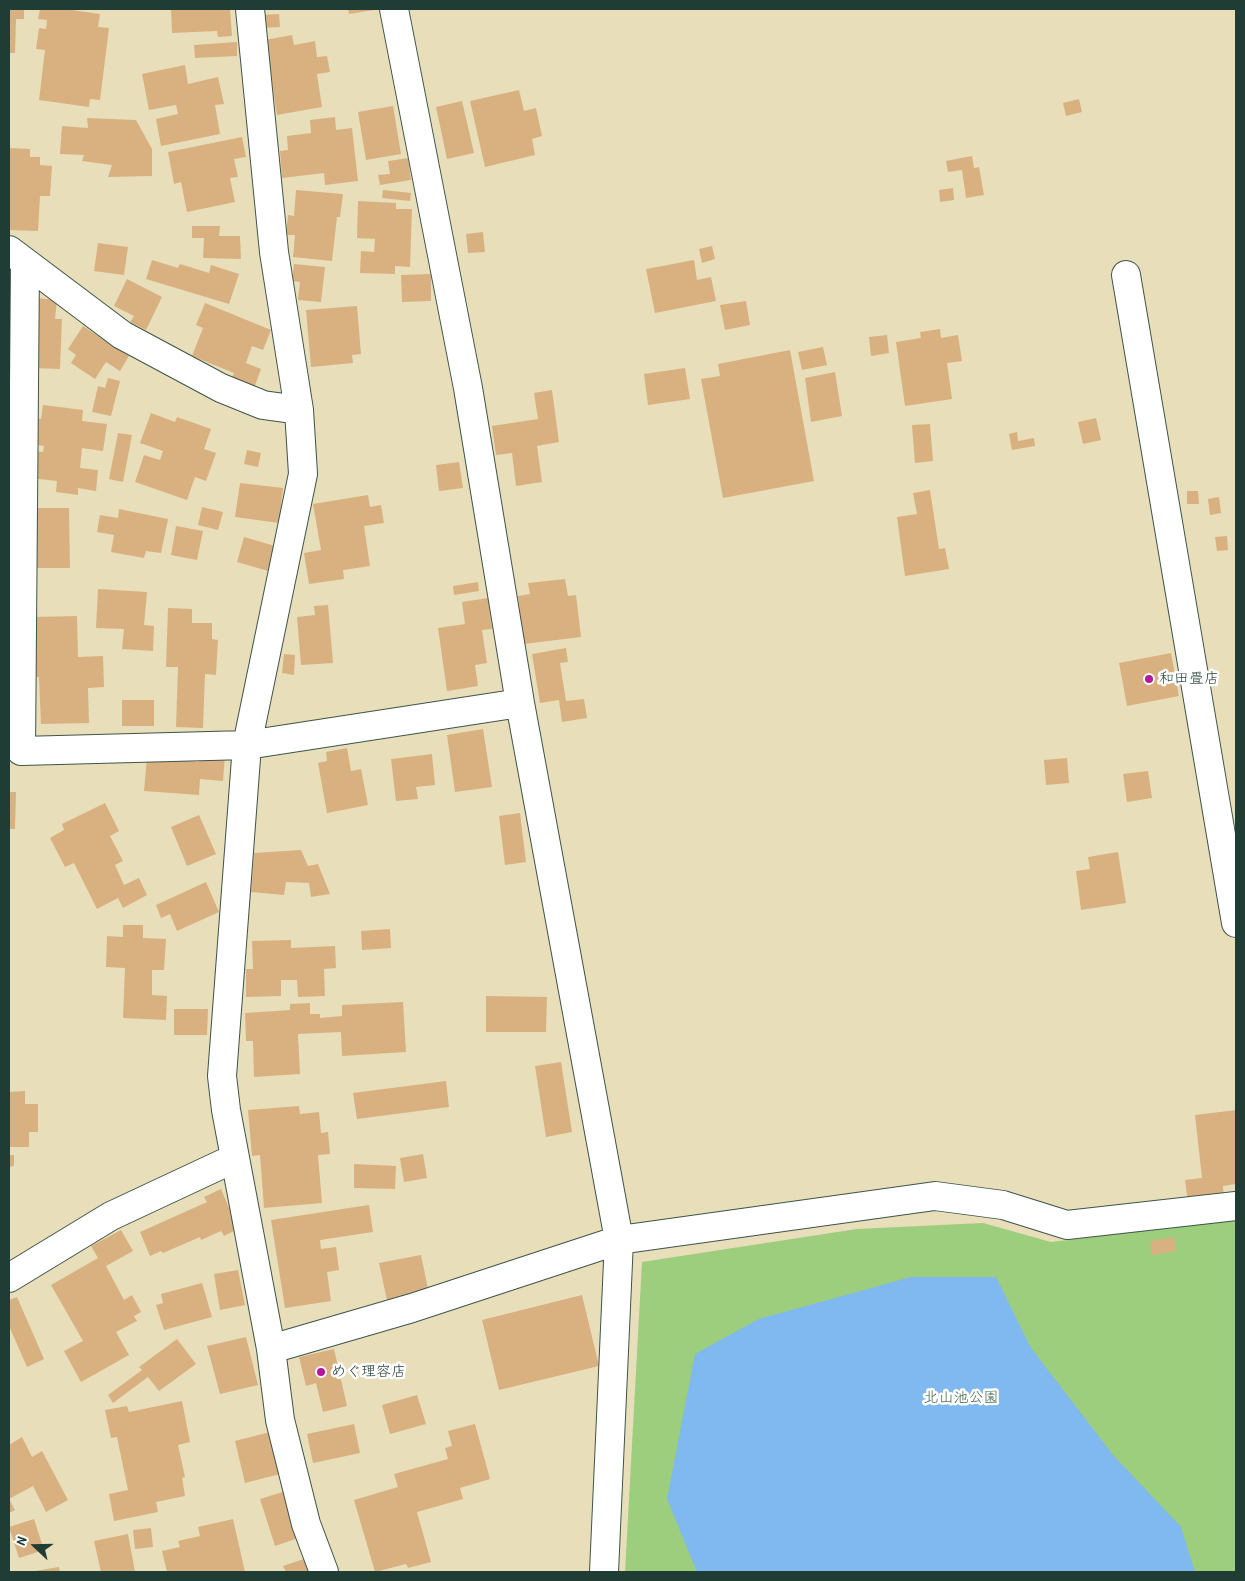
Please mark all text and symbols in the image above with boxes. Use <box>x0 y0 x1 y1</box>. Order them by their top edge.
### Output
place label: 和田畳店 <box>1159 670 1219 688</box>
marker: 和田畳店 <box>1143 673 1155 685</box>
place label: めぐ理容店 <box>331 1363 406 1381</box>
marker: めぐ理容店 <box>315 1366 327 1378</box>
park label: 北山池公園 <box>924 1389 998 1407</box>
north arrow <box>10 1521 60 1571</box>
text: N <box>10 1534 31 1547</box>

